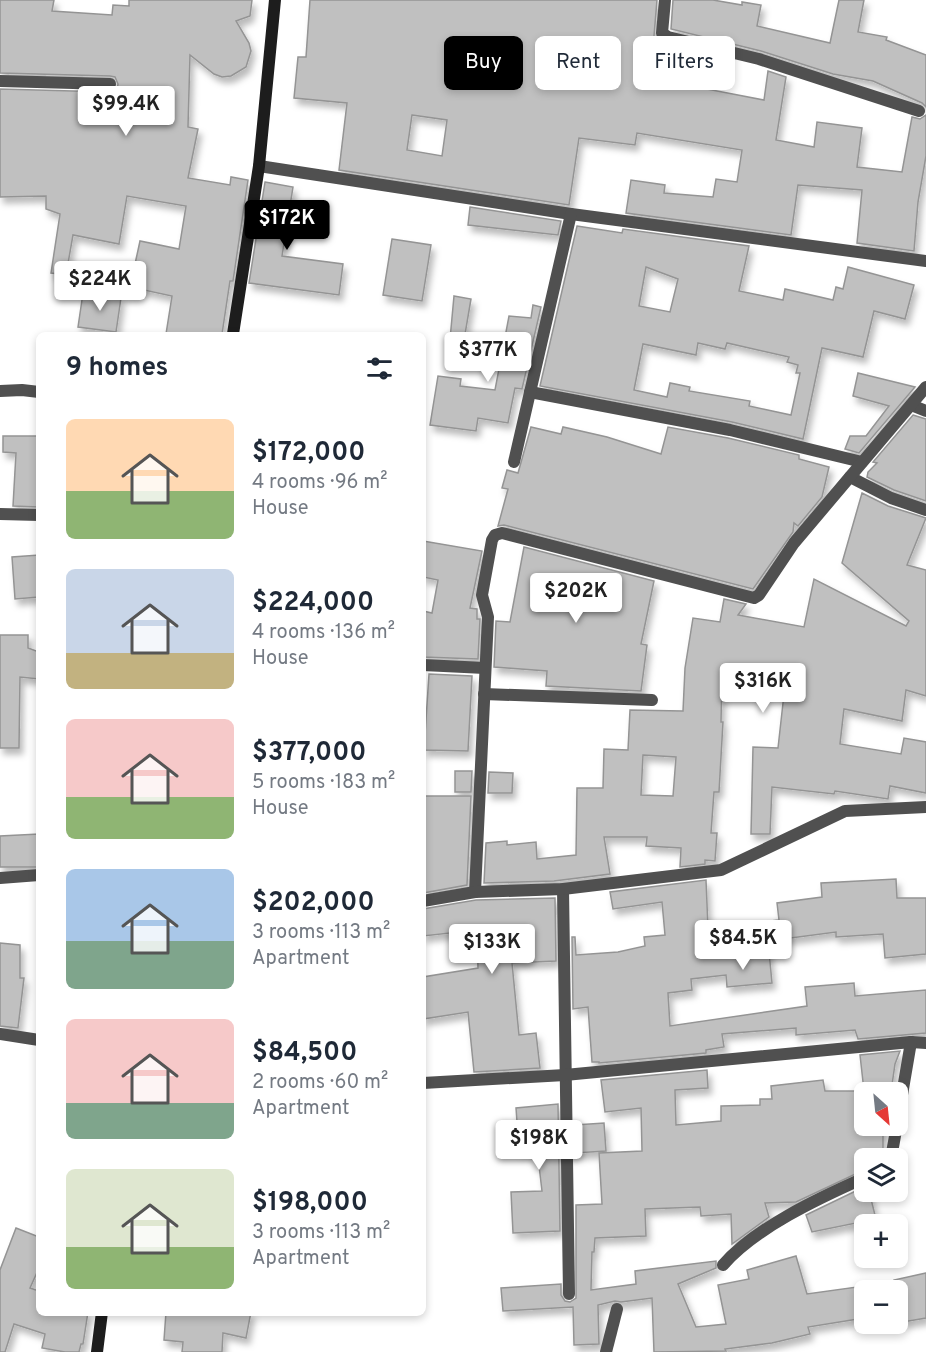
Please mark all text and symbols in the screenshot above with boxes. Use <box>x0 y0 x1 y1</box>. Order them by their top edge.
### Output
chip: Buy <box>444 36 523 90</box>
chip: Rent <box>535 36 621 90</box>
chip: Filters <box>633 36 735 90</box>
pin: $99.4K <box>77 86 175 137</box>
text: $99.4K <box>92 92 160 118</box>
pin: $172K <box>245 200 329 251</box>
text: $172K <box>259 206 315 232</box>
pin: $224K <box>58 261 142 312</box>
text: $224K <box>68 267 132 293</box>
pin: $377K <box>446 332 530 383</box>
text: $377K <box>458 338 518 364</box>
text: 9 homes <box>66 352 168 385</box>
icon: filters <box>363 352 396 385</box>
text: $172,000 <box>252 437 365 470</box>
icon: home <box>114 443 186 515</box>
text: 4 rooms · 96 m² <box>252 470 387 496</box>
text: House <box>252 496 308 522</box>
pin: $202K <box>534 573 618 624</box>
text: $202K <box>544 579 608 605</box>
text: $224,000 <box>252 587 374 620</box>
icon: home <box>114 593 186 665</box>
text: 4 rooms · 136 m² <box>252 620 395 646</box>
text: House <box>252 646 308 672</box>
pin: $316K <box>721 663 805 714</box>
text: $316K <box>734 669 792 695</box>
text: $377,000 <box>252 737 366 770</box>
icon: home <box>114 743 186 815</box>
text: 5 rooms · 183 m² <box>252 770 395 796</box>
text: House <box>252 796 308 822</box>
text: $202,000 <box>252 887 375 920</box>
icon: home <box>114 893 186 965</box>
text: 3 rooms · 113 m² <box>252 920 390 946</box>
pin: $84.5K <box>694 920 792 971</box>
pin: $133K <box>450 924 534 975</box>
text: $84.5K <box>709 926 777 952</box>
text: $133K <box>463 930 521 956</box>
text: Apartment <box>252 946 350 972</box>
text: $84,500 <box>252 1037 357 1070</box>
icon: home <box>114 1043 186 1115</box>
text: 2 rooms · 60 m² <box>252 1070 388 1096</box>
north arrow <box>854 1082 908 1136</box>
map controls <box>854 1082 908 1334</box>
text: Apartment <box>252 1096 350 1122</box>
pin: $198K <box>497 1120 581 1171</box>
text: $198K <box>509 1126 569 1152</box>
button: layers <box>854 1148 908 1202</box>
text: $198,000 <box>252 1187 368 1220</box>
icon: home <box>114 1193 186 1265</box>
button: + <box>854 1214 908 1268</box>
text: 3 rooms · 113 m² <box>252 1220 390 1246</box>
text: Apartment <box>252 1246 350 1272</box>
button: − <box>854 1280 908 1334</box>

